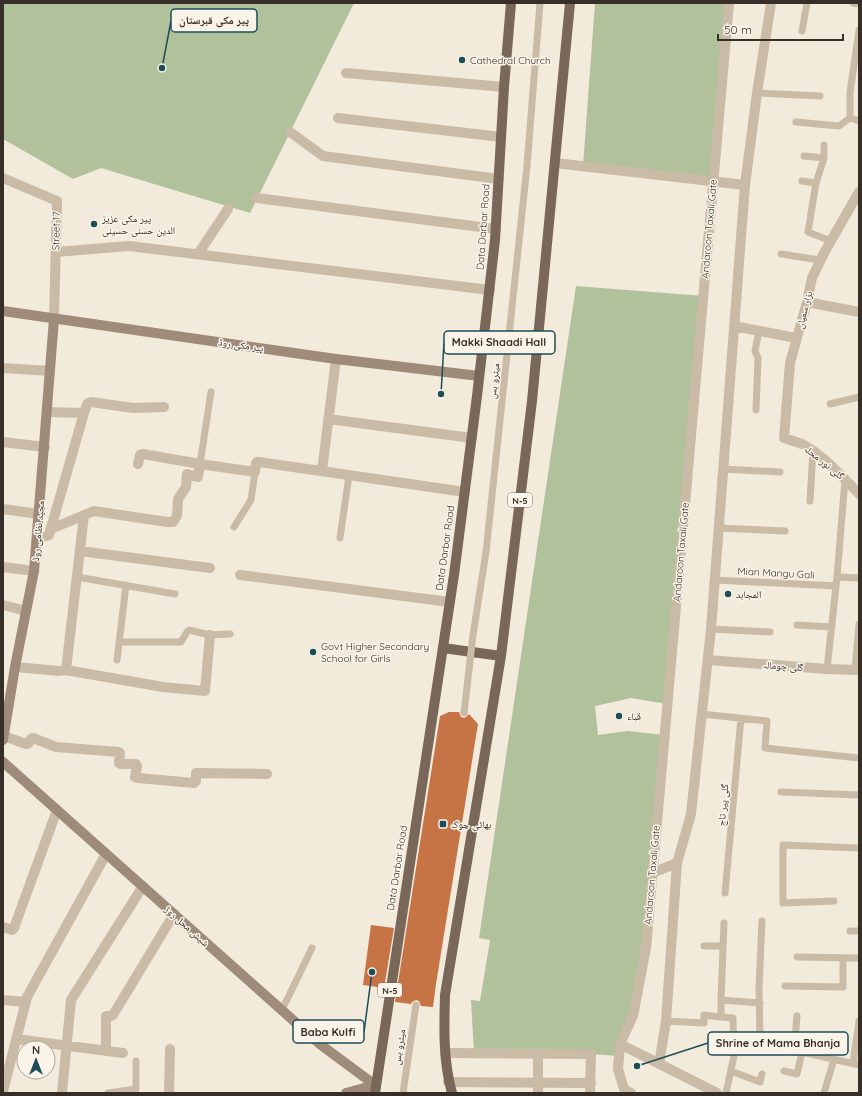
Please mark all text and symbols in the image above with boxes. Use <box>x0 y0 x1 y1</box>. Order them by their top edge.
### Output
callout: پیر مکی قبرستان <box>171 9 257 32</box>
text: پیر مکی قبرستان <box>179 13 249 28</box>
scale bar <box>718 16 843 42</box>
text: 50 m <box>724 22 752 37</box>
place label: Cathedral Church <box>470 54 551 67</box>
marker: Cathedral Church <box>457 55 467 65</box>
street label: Andaroon Taxali Gate <box>698 178 720 279</box>
street label: Data Darbar Road <box>474 184 492 270</box>
street label: Street 17 <box>49 211 63 251</box>
place label: پیر مکی عزیز الدین حسنی حسینی <box>101 212 175 237</box>
marker: پیر مکی عزیز الدین حسنی حسینی <box>89 219 99 229</box>
street label: بزار سمیاں <box>793 290 815 330</box>
callout: Makki Shaadi Hall <box>444 331 555 354</box>
street label: پیر مکی روڈ <box>218 335 264 355</box>
text: Makki Shaadi Hall <box>452 335 546 349</box>
street label: میٹرو بس <box>486 362 502 400</box>
street label: گلی نور محلہ <box>801 442 847 483</box>
road number: N-5 <box>508 493 532 507</box>
street label: مجید نظامی روڈ <box>29 500 47 562</box>
street label: Andaroon Taxali Gate <box>670 501 692 602</box>
street label: Data Darbar Road <box>433 504 457 592</box>
street label: Mian Mangu Gali <box>737 564 815 582</box>
place label: المجاہد <box>736 588 761 601</box>
marker: المجاہد <box>723 589 733 599</box>
place label: Govt Higher Secondary School for Girls <box>321 640 429 665</box>
marker: Govt Higher Secondary School for Girls <box>308 647 318 657</box>
street label: گلی چومالہ <box>762 658 805 674</box>
place label: قباء <box>627 710 641 723</box>
marker: قباء <box>614 711 624 721</box>
street label: گلی پیر تاج <box>715 783 731 827</box>
place label: بھاٹی چوک <box>451 818 492 831</box>
marker: بھاٹی چوک <box>438 819 448 829</box>
street label: Data Darbar Road <box>384 824 410 912</box>
street label: Andaroon Taxali Gate <box>641 824 663 925</box>
street label: شیش محل روڑ <box>161 902 212 950</box>
road number: N-5 <box>378 983 402 997</box>
callout: Baba Kulfi <box>293 1020 364 1043</box>
text: Baba Kulfi <box>301 1025 355 1039</box>
street label: میٹرو بس <box>390 1028 408 1066</box>
callout: Shrine of Mama Bhanja <box>708 1032 848 1055</box>
text: Shrine of Mama Bhanja <box>716 1036 840 1050</box>
north arrow <box>16 1040 56 1080</box>
text: N <box>32 1043 40 1057</box>

